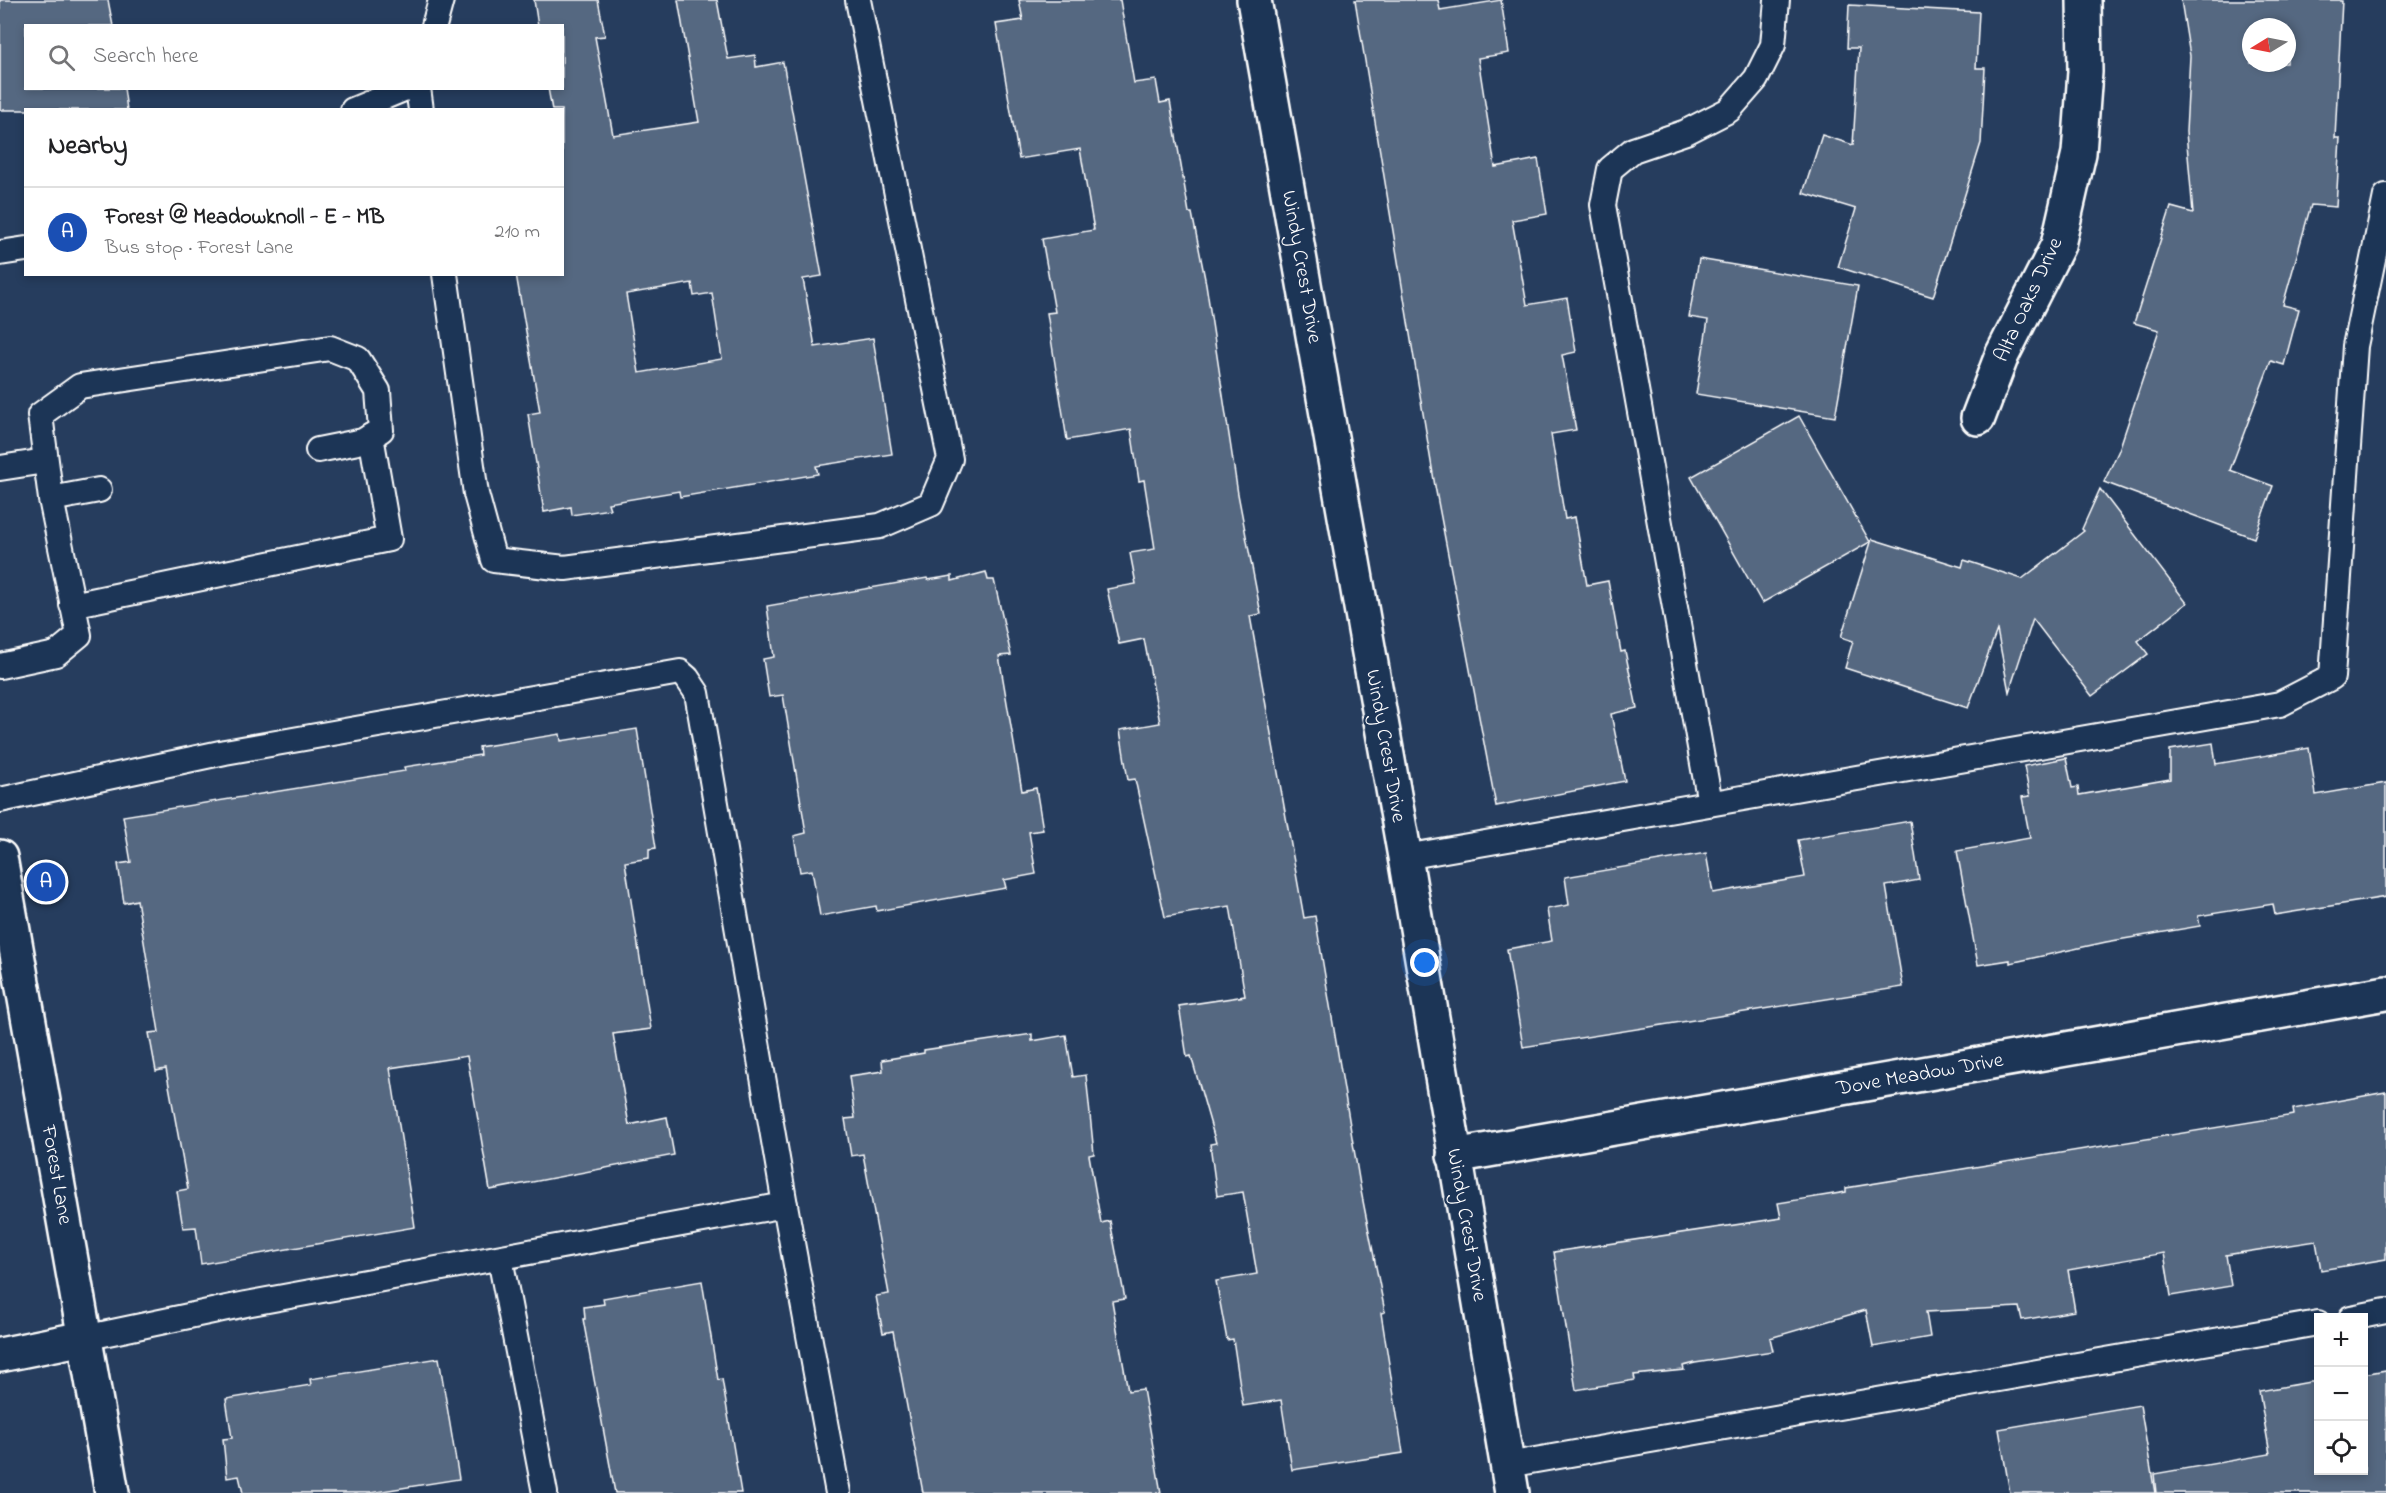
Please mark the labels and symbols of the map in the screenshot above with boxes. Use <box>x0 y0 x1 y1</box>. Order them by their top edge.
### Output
north arrow <box>2242 18 2296 72</box>
street label: Windy Crest Drive <box>1271 188 1329 347</box>
street label: Alta Oaks Drive <box>1987 232 2071 367</box>
street label: Windy Crest Drive <box>1355 667 1413 826</box>
pin: A <box>26 860 66 904</box>
your location <box>1410 948 1439 977</box>
street label: Dove Meadow Drive <box>1833 1045 2006 1105</box>
street label: Forest Lane <box>32 1122 80 1228</box>
street label: Windy Crest Drive <box>1436 1146 1494 1305</box>

